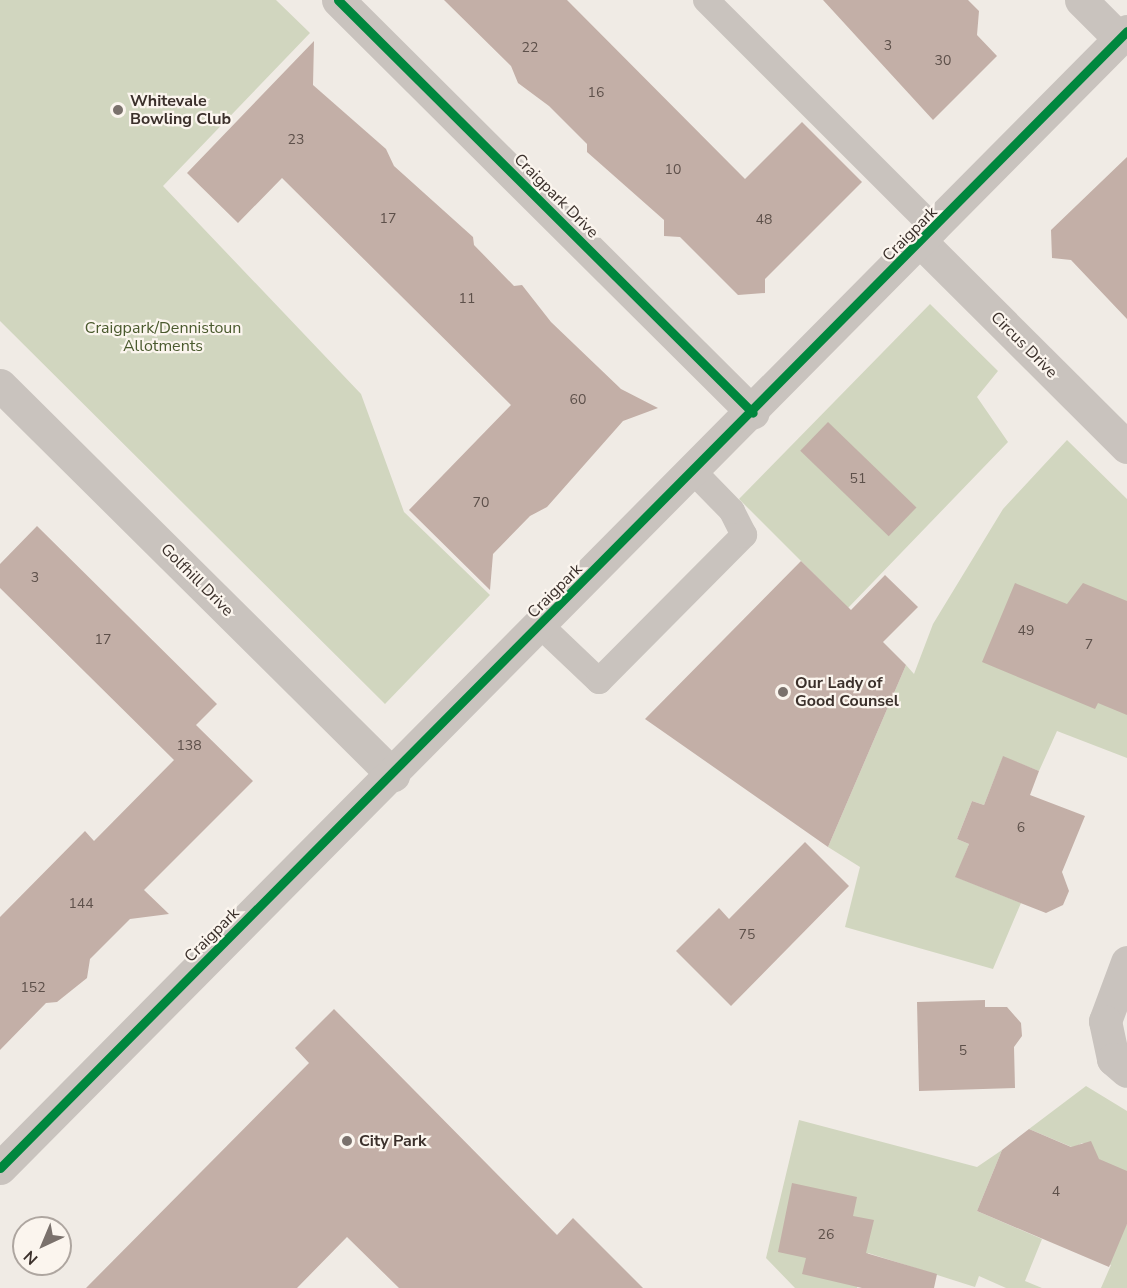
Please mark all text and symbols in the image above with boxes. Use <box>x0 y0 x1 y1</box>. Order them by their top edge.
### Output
house number: 3 <box>884 38 892 54</box>
house number: 22 <box>522 40 538 56</box>
house number: 30 <box>935 53 951 69</box>
house number: 16 <box>588 85 604 101</box>
place label: Whitevale Bowling Club <box>130 91 231 129</box>
marker: Whitevale Bowling Club <box>111 103 125 117</box>
house number: 23 <box>288 132 304 148</box>
street label: Craigpark Drive <box>510 150 602 242</box>
house number: 10 <box>665 162 681 178</box>
street label: Craigpark <box>879 203 941 265</box>
house number: 17 <box>380 211 396 227</box>
house number: 48 <box>756 212 772 228</box>
house number: 11 <box>459 291 475 307</box>
street label: Circus Drive <box>987 308 1061 382</box>
park label: Craigpark/Dennistoun Allotments <box>85 318 241 356</box>
house number: 60 <box>570 392 586 408</box>
house number: 51 <box>850 471 866 487</box>
house number: 70 <box>473 495 489 511</box>
street label: Golfhill Drive <box>157 540 237 620</box>
street label: Craigpark <box>524 560 586 622</box>
house number: 3 <box>31 570 39 586</box>
house number: 49 <box>1018 623 1034 639</box>
house number: 17 <box>95 632 111 648</box>
house number: 7 <box>1085 637 1093 653</box>
place label: Our Lady of Good Counsel <box>795 673 899 711</box>
marker: Our Lady of Good Counsel <box>776 685 790 699</box>
house number: 138 <box>176 738 202 754</box>
house number: 6 <box>1017 820 1025 836</box>
house number: 144 <box>68 896 94 912</box>
street label: Craigpark <box>181 904 243 966</box>
house number: 75 <box>739 927 755 943</box>
house number: 152 <box>20 980 46 996</box>
house number: 5 <box>959 1043 967 1059</box>
place label: City Park <box>359 1131 427 1151</box>
marker: City Park <box>340 1134 354 1148</box>
house number: 4 <box>1052 1184 1060 1200</box>
north arrow <box>12 1216 72 1276</box>
house number: 26 <box>818 1227 834 1243</box>
text: N <box>19 1245 43 1270</box>

